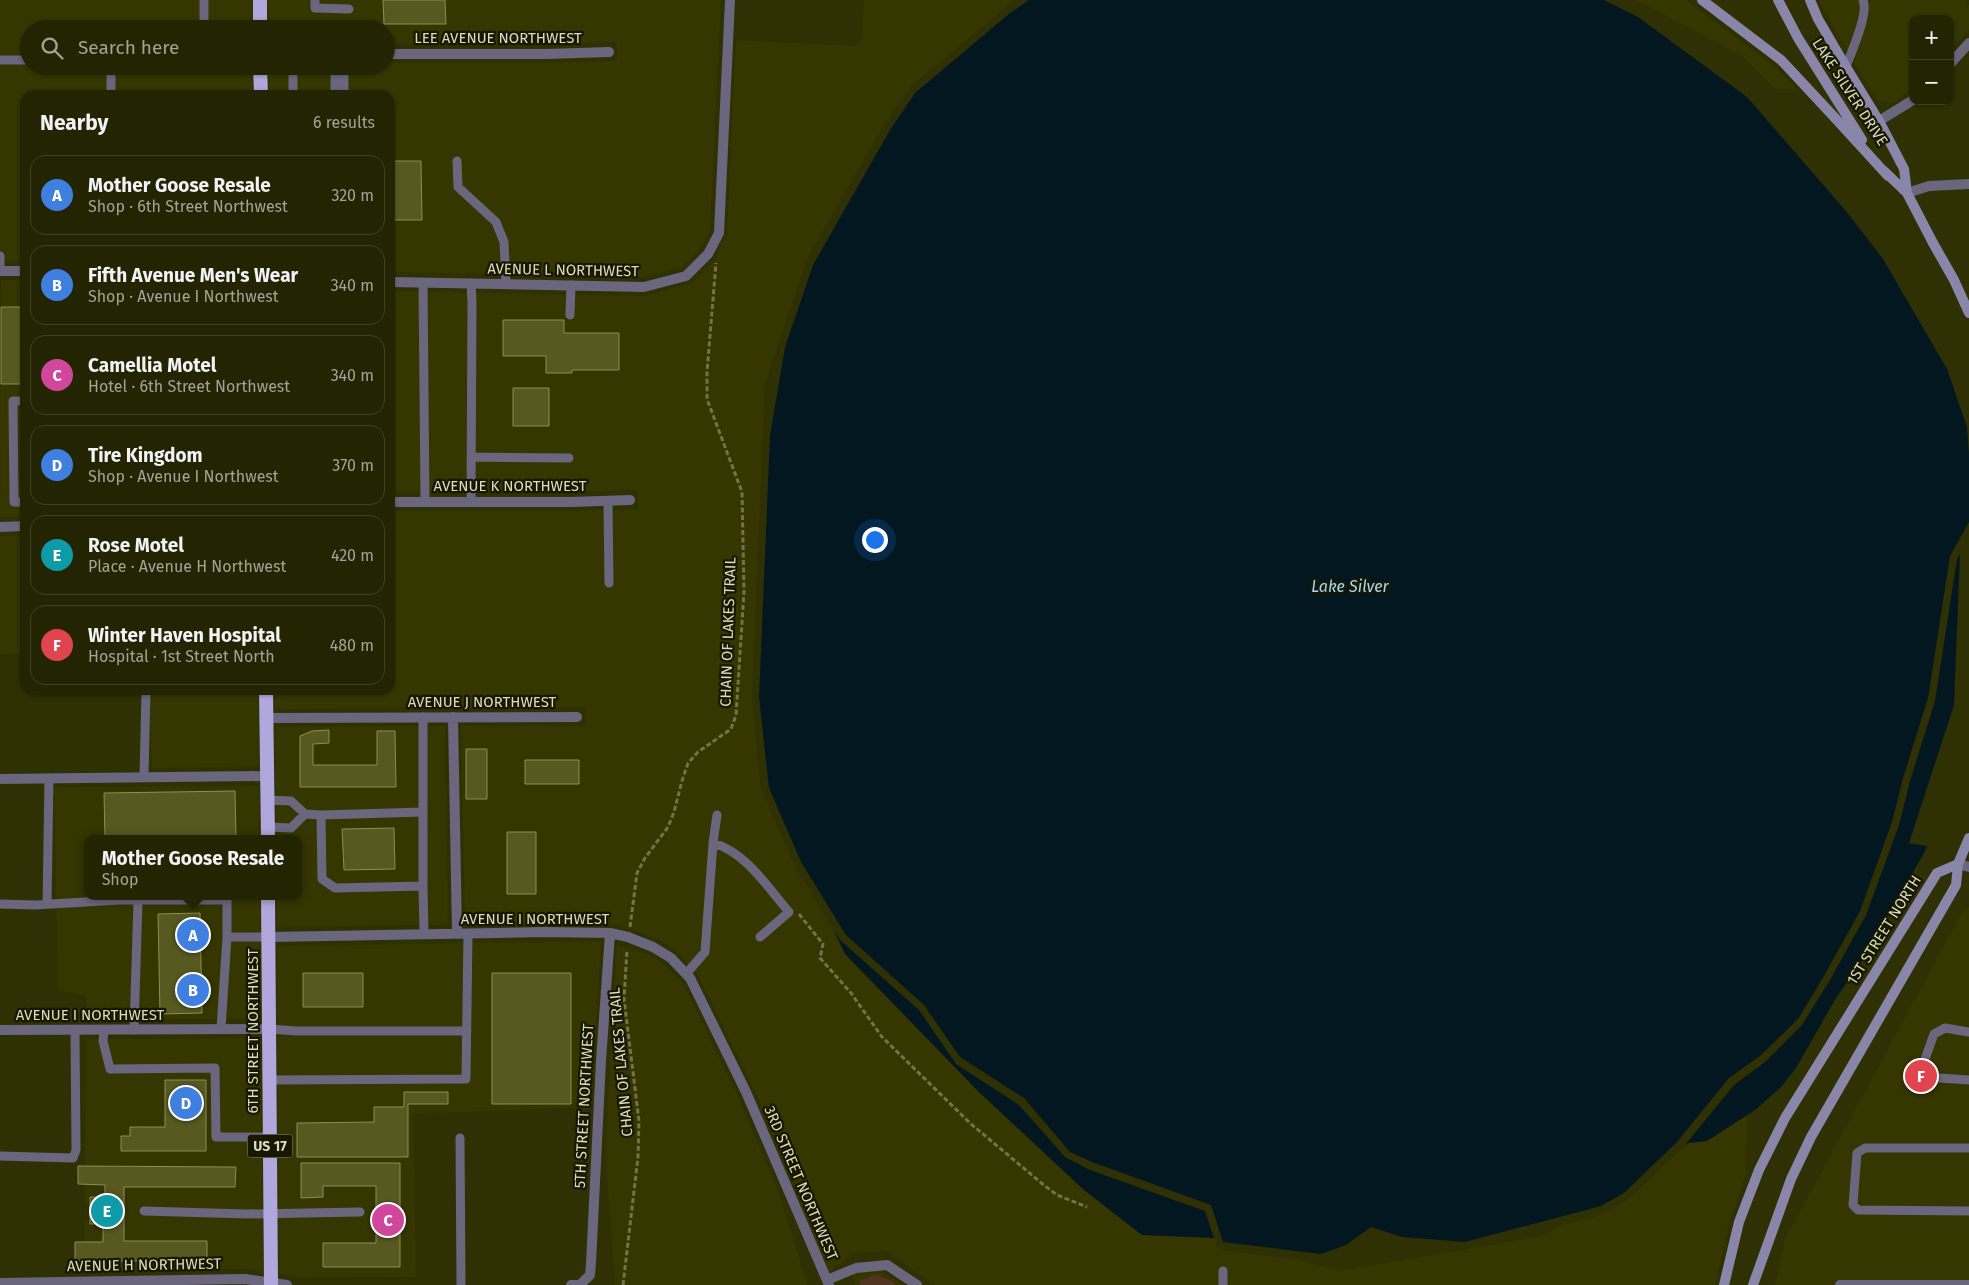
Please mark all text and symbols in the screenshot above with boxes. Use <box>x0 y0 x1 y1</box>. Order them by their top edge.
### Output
map controls <box>1909 15 1954 105</box>
button: + <box>1909 15 1954 60</box>
search box <box>20 20 395 75</box>
street label: LEE AVENUE NORTHWEST <box>414 29 582 47</box>
icon: search <box>38 34 66 62</box>
street label: LAKE SILVER DRIVE <box>1808 35 1892 149</box>
text: Search here <box>78 36 179 59</box>
button: − <box>1909 60 1954 105</box>
text: Nearby <box>40 110 108 136</box>
text: 6 results <box>313 113 375 132</box>
text: Mother Goose Resale <box>88 174 271 197</box>
text: A <box>52 186 62 205</box>
text: 320 m <box>331 186 374 205</box>
text: Shop · 6th Street Northwest <box>88 197 288 216</box>
street label: AVENUE L NORTHWEST <box>487 260 639 280</box>
text: Fifth Avenue Men's Wear <box>88 264 298 287</box>
text: B <box>52 276 62 295</box>
text: 340 m <box>331 276 374 295</box>
text: Shop · Avenue I Northwest <box>88 287 279 306</box>
text: Camellia Motel <box>88 354 216 377</box>
text: C <box>52 366 62 385</box>
text: 340 m <box>331 366 374 385</box>
text: Hotel · 6th Street Northwest <box>88 377 290 396</box>
text: Tire Kingdom <box>88 444 203 467</box>
text: D <box>52 456 62 475</box>
text: 370 m <box>332 456 374 475</box>
text: Shop · Avenue I Northwest <box>88 467 279 486</box>
street label: AVENUE K NORTHWEST <box>434 477 587 495</box>
your location <box>862 527 888 553</box>
text: Rose Motel <box>88 534 184 557</box>
text: E <box>53 546 61 565</box>
text: 420 m <box>331 546 374 565</box>
street label: CHAIN OF LAKES TRAIL <box>716 556 740 707</box>
text: Place · Avenue H Northwest <box>88 557 286 576</box>
water label: Lake Silver <box>1311 577 1390 596</box>
text: Winter Haven Hospital <box>88 624 281 647</box>
text: F <box>53 636 61 655</box>
text: 480 m <box>330 636 374 655</box>
text: Hospital · 1st Street North <box>88 647 275 666</box>
street label: AVENUE J NORTHWEST <box>408 693 557 711</box>
popup <box>84 835 302 900</box>
text: Mother Goose Resale <box>102 847 284 870</box>
text: Shop <box>102 870 139 889</box>
street label: 1ST STREET NORTH <box>1843 872 1925 988</box>
street label: AVENUE I NORTHWEST <box>461 910 610 928</box>
pin: A <box>177 916 209 954</box>
street label: 6TH STREET NORTHWEST <box>244 948 262 1113</box>
pin: B <box>177 971 209 1009</box>
street label: CHAIN OF LAKES TRAIL <box>605 986 636 1137</box>
street label: AVENUE I NORTHWEST <box>16 1006 165 1024</box>
street label: 5TH STREET NORTHWEST <box>571 1023 597 1189</box>
pin: F <box>1905 1057 1937 1095</box>
pin: D <box>170 1084 202 1122</box>
street label: 3RD STREET NORTHWEST <box>760 1103 842 1263</box>
road number: US 17 <box>248 1134 292 1158</box>
pin: E <box>91 1192 123 1230</box>
pin: C <box>372 1201 404 1239</box>
street label: AVENUE H NORTHWEST <box>67 1255 222 1275</box>

